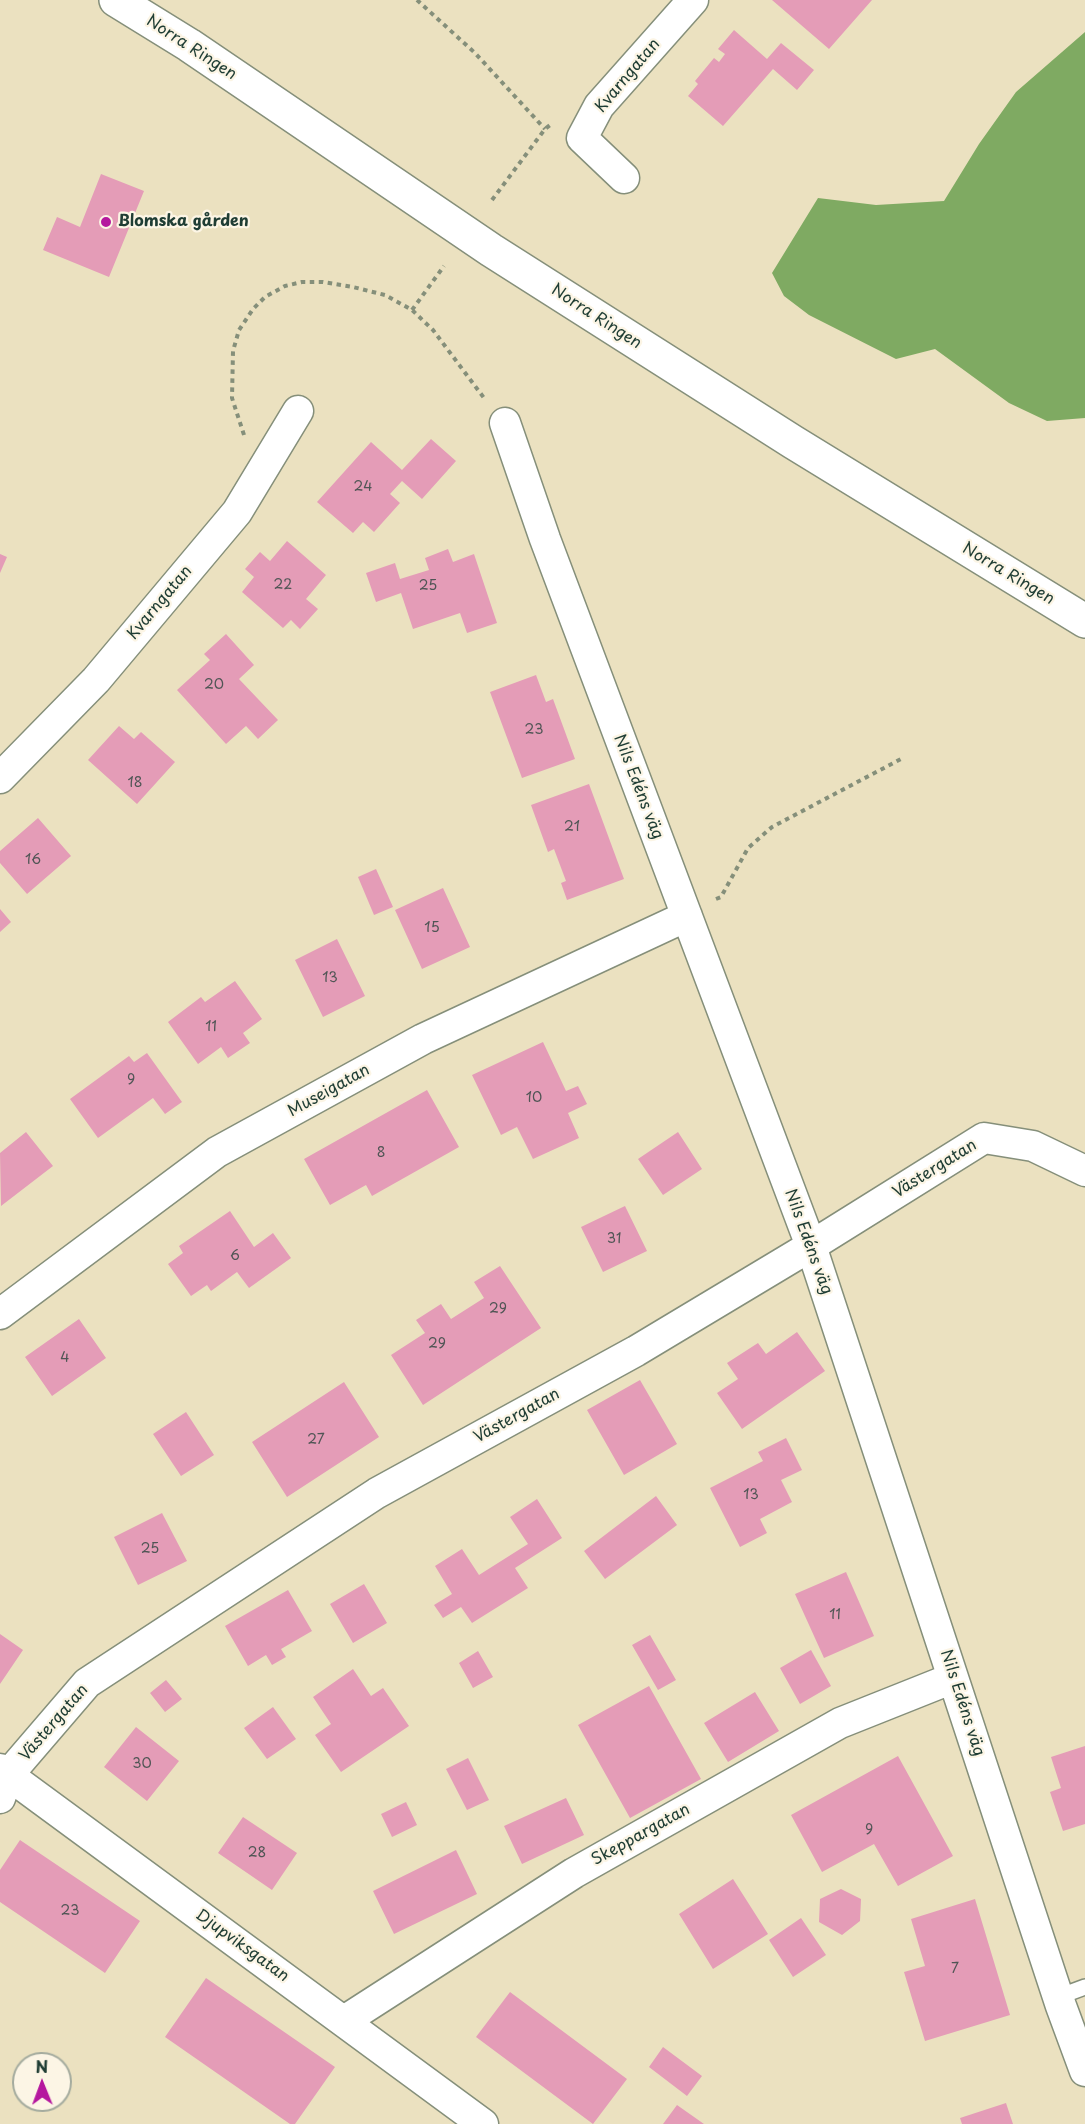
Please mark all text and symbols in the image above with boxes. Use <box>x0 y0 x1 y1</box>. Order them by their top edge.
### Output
street label: Norra Ringen <box>142 12 240 84</box>
street label: Kvarngatan <box>592 35 664 117</box>
place label: Blomska gården <box>118 212 249 232</box>
marker: Blomska gården <box>99 215 113 229</box>
street label: Norra Ringen <box>547 281 645 353</box>
house number: 24 <box>354 479 372 495</box>
street label: Norra Ringen <box>958 539 1058 609</box>
street label: Kvarngatan <box>124 562 196 644</box>
house number: 22 <box>274 577 292 593</box>
house number: 25 <box>419 578 437 594</box>
house number: 20 <box>204 677 224 693</box>
house number: 23 <box>525 722 543 738</box>
street label: Nils Edéns väg <box>609 732 667 842</box>
house number: 18 <box>127 775 143 791</box>
house number: 21 <box>564 819 580 835</box>
house number: 16 <box>25 852 41 868</box>
house number: 15 <box>424 920 440 936</box>
house number: 13 <box>322 970 338 986</box>
house number: 11 <box>205 1019 217 1035</box>
street label: Museigatan <box>285 1061 373 1121</box>
house number: 9 <box>127 1072 135 1088</box>
house number: 10 <box>526 1090 542 1106</box>
street label: Västergatan <box>890 1136 980 1202</box>
house number: 8 <box>377 1145 385 1161</box>
street label: Nils Edéns väg <box>780 1187 836 1297</box>
house number: 31 <box>607 1231 621 1247</box>
house number: 6 <box>230 1248 240 1264</box>
house number: 29 <box>489 1301 507 1317</box>
house number: 29 <box>428 1336 446 1352</box>
house number: 4 <box>60 1350 70 1366</box>
street label: Västergatan <box>471 1385 563 1447</box>
house number: 27 <box>307 1432 325 1448</box>
house number: 13 <box>743 1487 759 1503</box>
house number: 25 <box>141 1541 159 1557</box>
house number: 11 <box>829 1607 841 1623</box>
street label: Nils Edéns väg <box>936 1647 988 1759</box>
street label: Västergatan <box>16 1681 92 1765</box>
house number: 30 <box>132 1756 152 1772</box>
street label: Skeppargatan <box>589 1800 693 1870</box>
house number: 9 <box>865 1822 873 1838</box>
house number: 28 <box>248 1845 266 1861</box>
house number: 23 <box>61 1903 79 1919</box>
street label: Djupviksgatan <box>191 1906 293 1986</box>
house number: 7 <box>951 1961 959 1977</box>
north arrow <box>12 2052 72 2112</box>
text: N <box>35 2054 48 2078</box>

